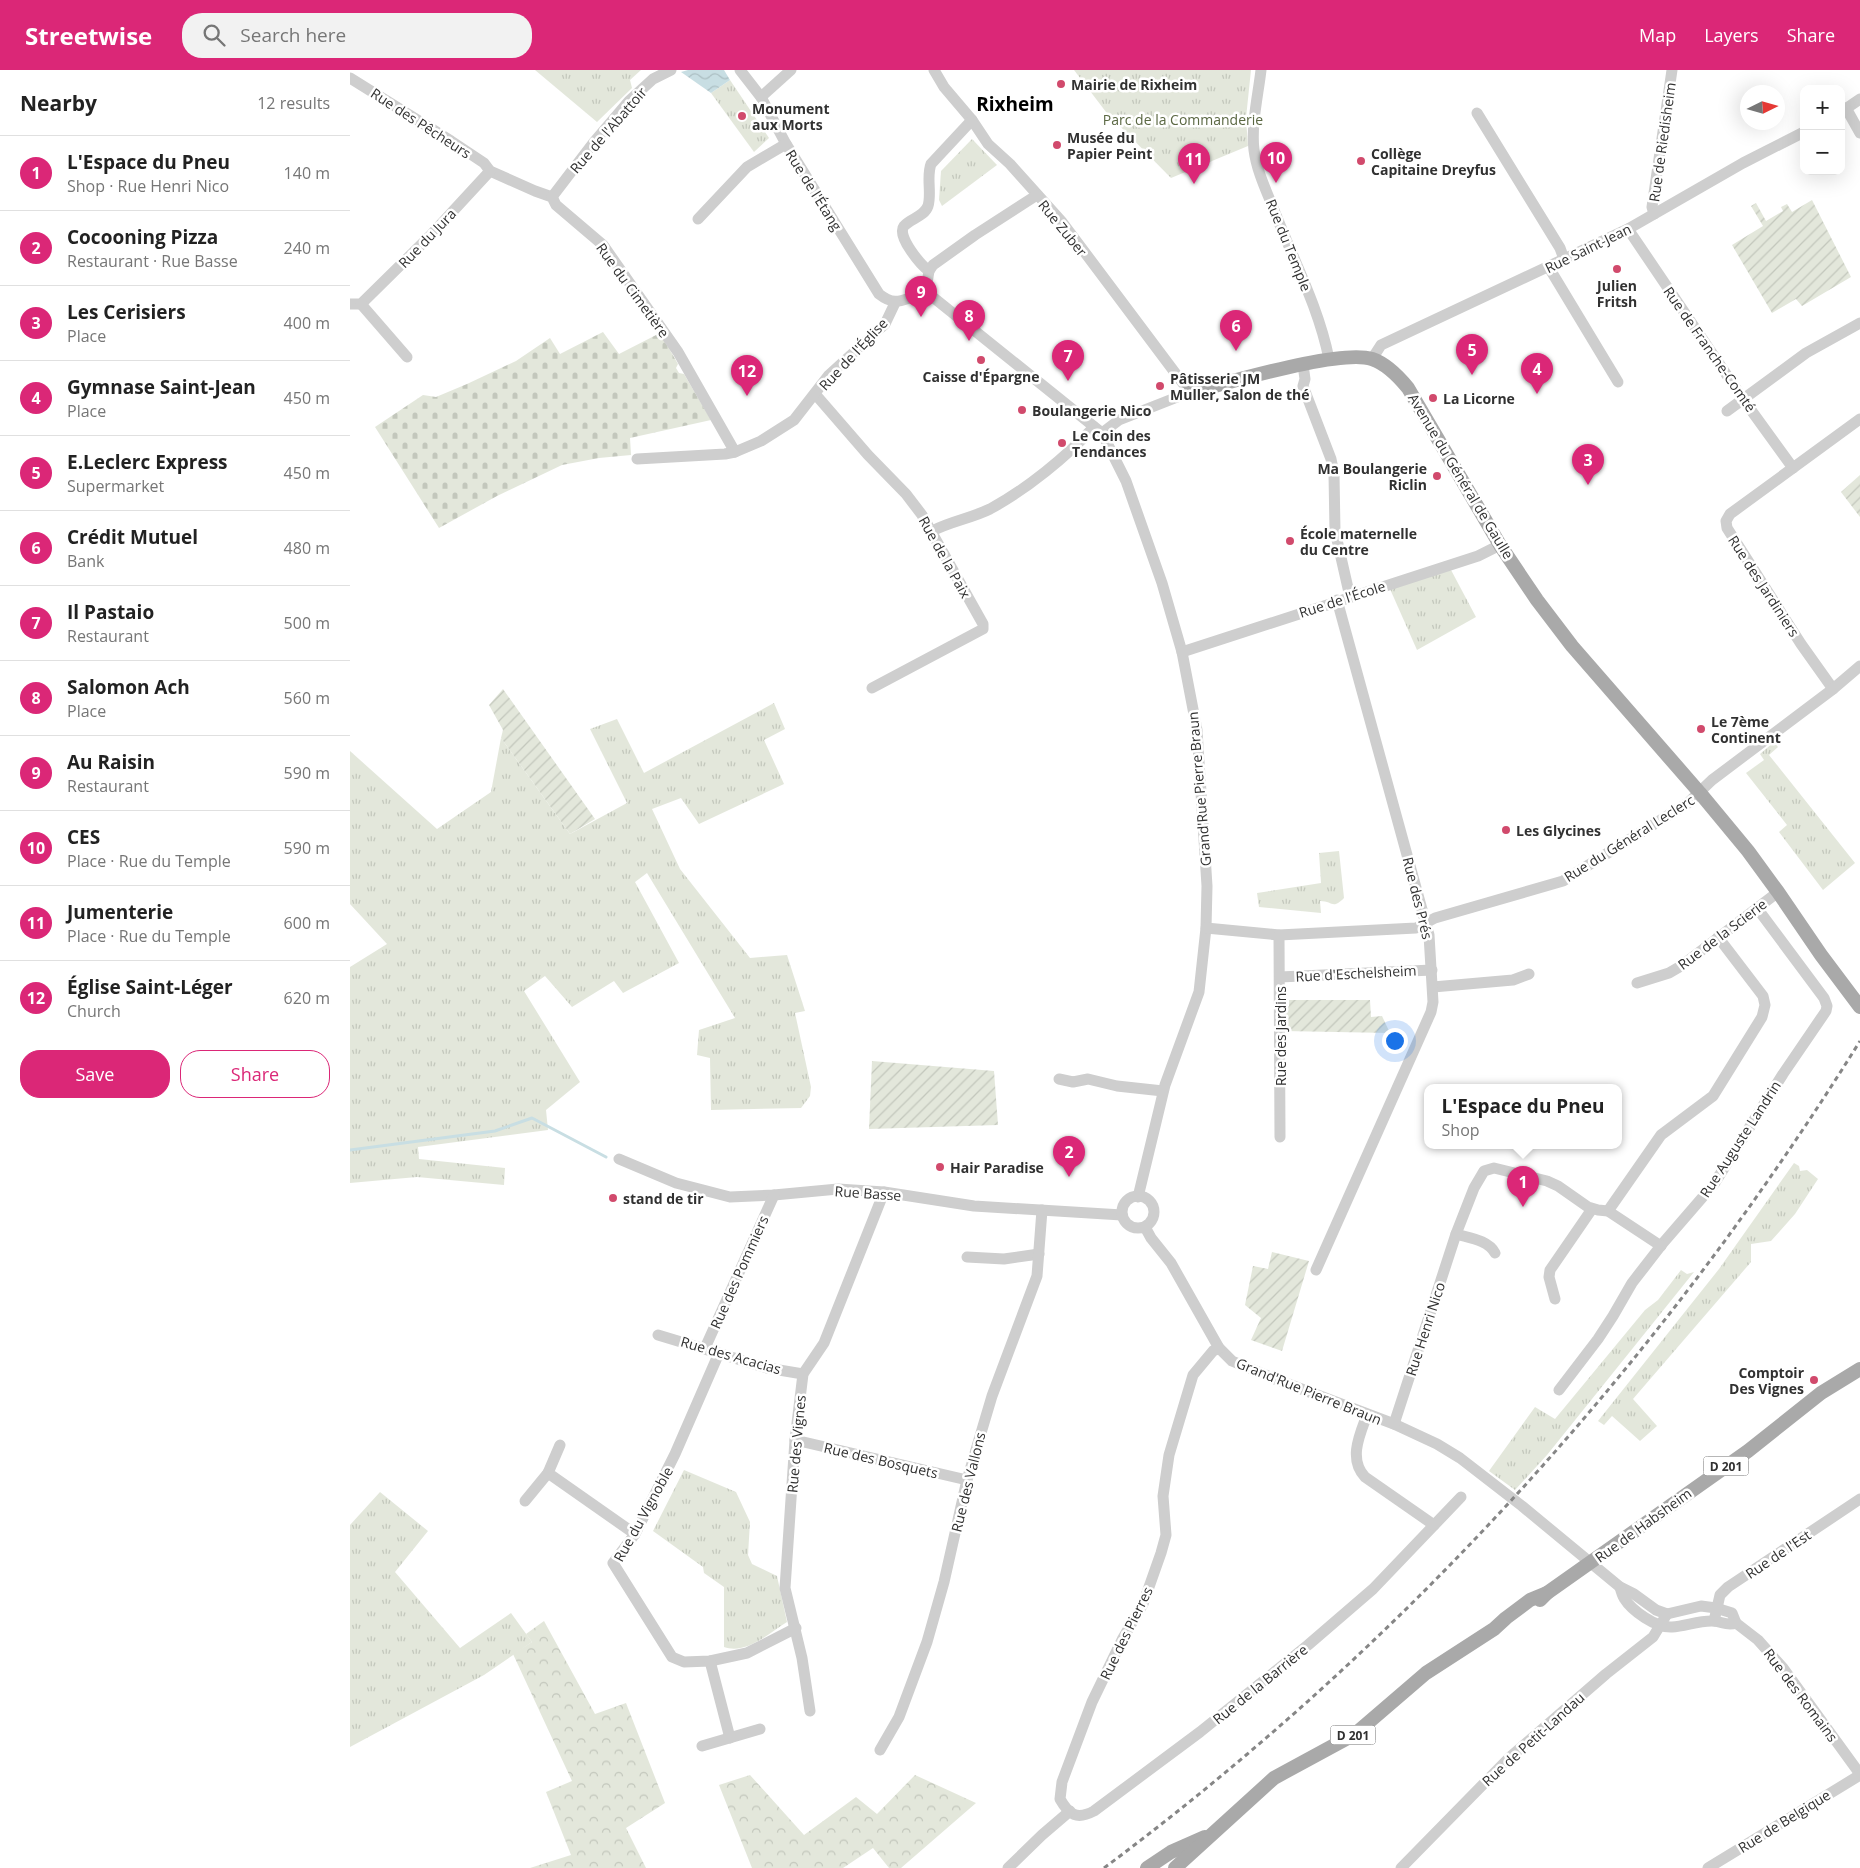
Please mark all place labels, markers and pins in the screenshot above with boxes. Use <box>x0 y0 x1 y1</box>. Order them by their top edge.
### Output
place label: Mairie de Rixheim <box>1071 75 1197 94</box>
marker: Mairie de Rixheim <box>1055 78 1067 90</box>
place label: Monument aux Morts <box>752 99 830 134</box>
marker: Monument aux Morts <box>736 110 748 122</box>
place label: Musée du Papier Peint <box>1067 128 1152 163</box>
marker: Musée du Papier Peint <box>1051 139 1063 151</box>
pin: 10 <box>1260 142 1292 183</box>
pin: 11 <box>1178 143 1210 184</box>
place label: Collège Capitaine Dreyfus <box>1371 144 1496 179</box>
marker: Collège Capitaine Dreyfus <box>1355 155 1367 167</box>
marker: Julien Fritsh <box>1611 263 1623 275</box>
pin: 9 <box>905 276 937 317</box>
place label: Julien Fritsh <box>1595 276 1637 311</box>
pin: 8 <box>953 300 985 341</box>
pin: 6 <box>1220 310 1252 351</box>
pin: 5 <box>1456 334 1488 375</box>
pin: 7 <box>1052 340 1084 381</box>
pin: 4 <box>1521 353 1553 394</box>
marker: Caisse d'Épargne <box>975 354 987 366</box>
pin: 12 <box>731 355 763 396</box>
place label: Caisse d'Épargne <box>923 367 1039 386</box>
place label: Pâtisserie JM Muller, Salon de thé <box>1170 369 1309 404</box>
marker: Pâtisserie JM Muller, Salon de thé <box>1154 380 1166 392</box>
place label: La Licorne <box>1443 389 1515 408</box>
marker: La Licorne <box>1427 392 1439 404</box>
place label: Boulangerie Nico <box>1032 401 1152 420</box>
marker: Boulangerie Nico <box>1016 404 1028 416</box>
place label: Le Coin des Tendances <box>1072 426 1151 461</box>
marker: Le Coin des Tendances <box>1056 437 1068 449</box>
pin: 3 <box>1572 444 1604 485</box>
place label: Ma Boulangerie Riclin <box>1317 459 1427 494</box>
marker: Ma Boulangerie Riclin <box>1431 470 1443 482</box>
place label: École maternelle du Centre <box>1300 524 1417 559</box>
marker: École maternelle du Centre <box>1284 535 1296 547</box>
place label: Le 7ème Continent <box>1711 712 1781 747</box>
marker: Le 7ème Continent <box>1695 723 1707 735</box>
place label: Les Glycines <box>1516 821 1601 840</box>
marker: Les Glycines <box>1500 824 1512 836</box>
pin: 2 <box>1053 1136 1085 1177</box>
place label: Hair Paradise <box>950 1158 1044 1177</box>
marker: Hair Paradise <box>934 1161 946 1173</box>
pin: 1 <box>1507 1166 1539 1207</box>
place label: stand de tir <box>623 1189 704 1208</box>
marker: stand de tir <box>607 1192 619 1204</box>
place label: Comptoir Des Vignes <box>1729 1363 1805 1398</box>
marker: Comptoir Des Vignes <box>1808 1374 1820 1386</box>

